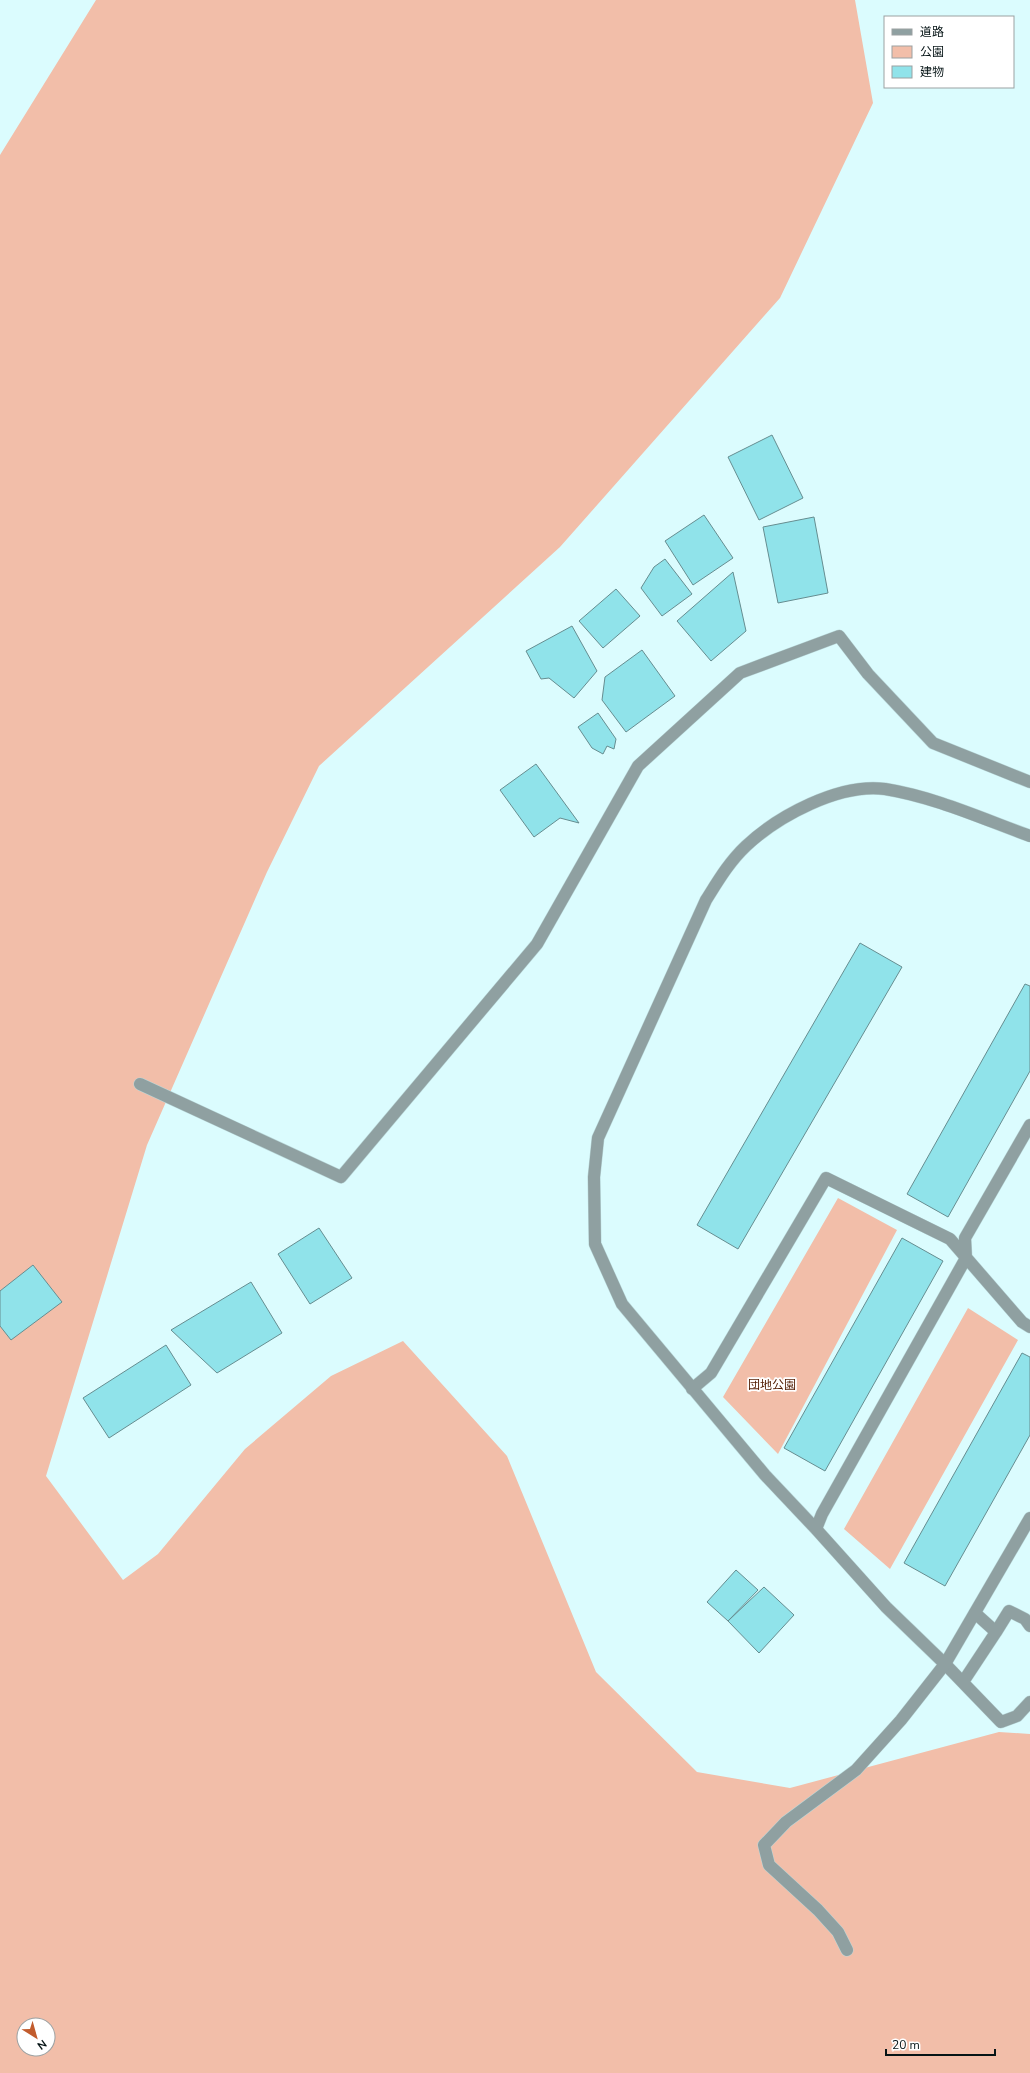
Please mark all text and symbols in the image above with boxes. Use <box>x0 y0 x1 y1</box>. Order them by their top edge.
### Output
legend <box>884 16 1014 88</box>
text: 道路 <box>920 24 944 40</box>
text: 公園 <box>920 44 944 60</box>
text: 建物 <box>920 64 944 80</box>
park label: 団地公園 <box>748 1377 796 1393</box>
north arrow <box>16 2017 56 2057</box>
scale bar <box>886 2031 995 2057</box>
text: N <box>34 2036 50 2053</box>
text: 20 m <box>892 2037 920 2053</box>

